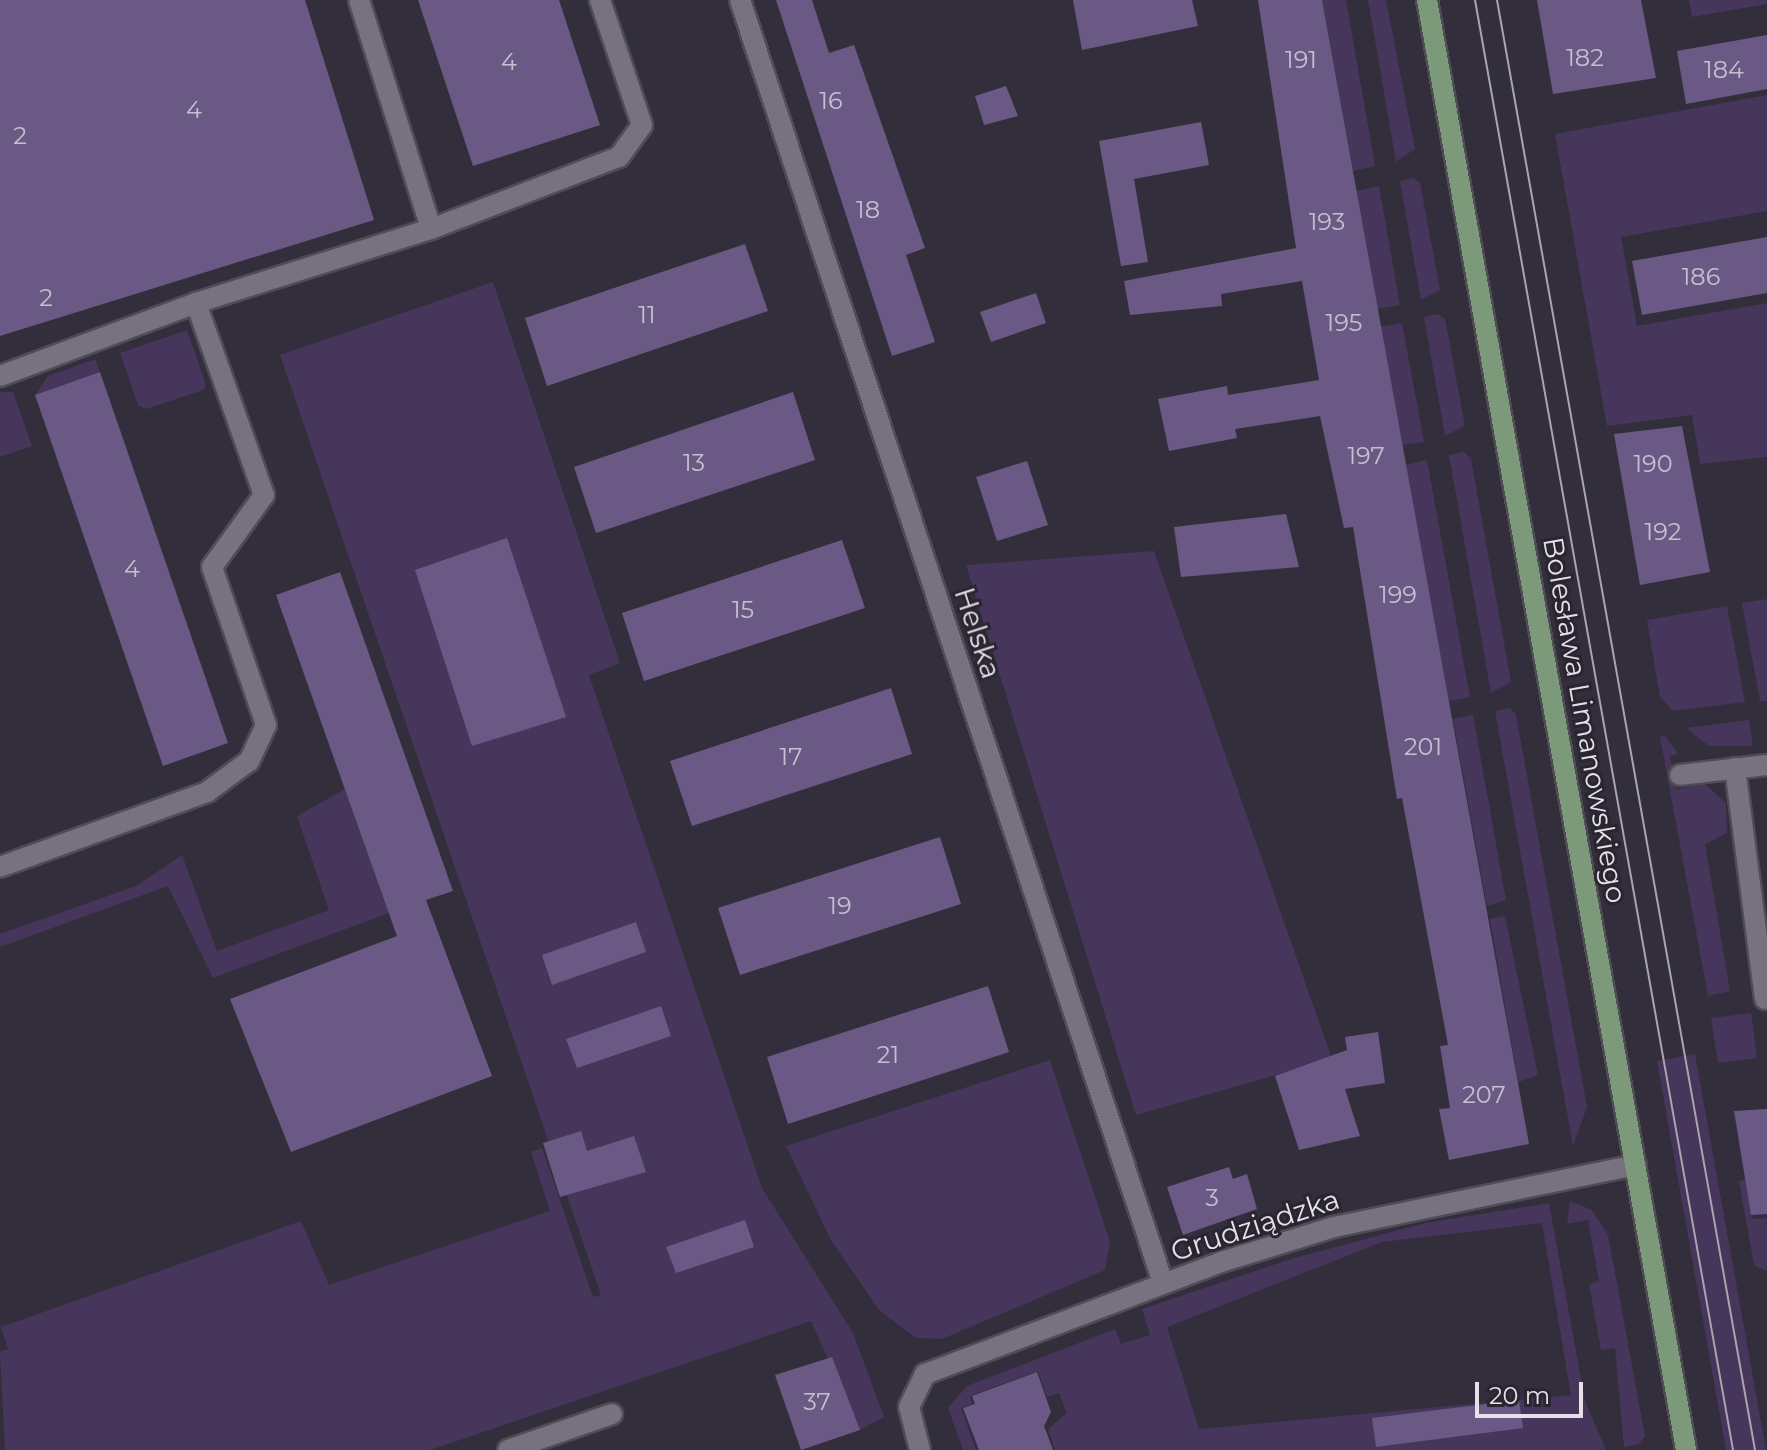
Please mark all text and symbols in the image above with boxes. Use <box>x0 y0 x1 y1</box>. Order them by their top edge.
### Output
house number: 182 <box>1566 44 1604 72</box>
house number: 191 <box>1285 46 1317 74</box>
house number: 4 <box>501 48 517 76</box>
house number: 184 <box>1704 56 1744 84</box>
house number: 16 <box>819 87 843 115</box>
house number: 4 <box>186 96 202 124</box>
house number: 2 <box>13 122 27 150</box>
house number: 18 <box>856 196 880 224</box>
house number: 193 <box>1309 208 1345 236</box>
house number: 186 <box>1682 263 1720 291</box>
house number: 2 <box>39 284 53 312</box>
house number: 11 <box>638 301 656 329</box>
house number: 195 <box>1326 309 1362 337</box>
house number: 197 <box>1347 442 1385 470</box>
house number: 13 <box>683 449 705 477</box>
house number: 190 <box>1633 450 1673 478</box>
house number: 192 <box>1645 518 1681 546</box>
street label: Bolesława Limanowskiego <box>1536 534 1634 906</box>
house number: 4 <box>124 555 140 583</box>
house number: 199 <box>1379 581 1417 609</box>
street label: Helska <box>948 583 1008 683</box>
house number: 15 <box>732 596 754 624</box>
house number: 201 <box>1404 733 1442 761</box>
house number: 17 <box>780 743 802 771</box>
house number: 19 <box>828 892 852 920</box>
house number: 21 <box>877 1041 899 1069</box>
house number: 207 <box>1462 1081 1506 1109</box>
street label: Grudziądzka <box>1166 1182 1344 1268</box>
house number: 3 <box>1205 1184 1219 1212</box>
scale bar <box>1479 1366 1587 1416</box>
text: 20 m <box>1489 1381 1550 1410</box>
house number: 37 <box>803 1388 831 1416</box>

